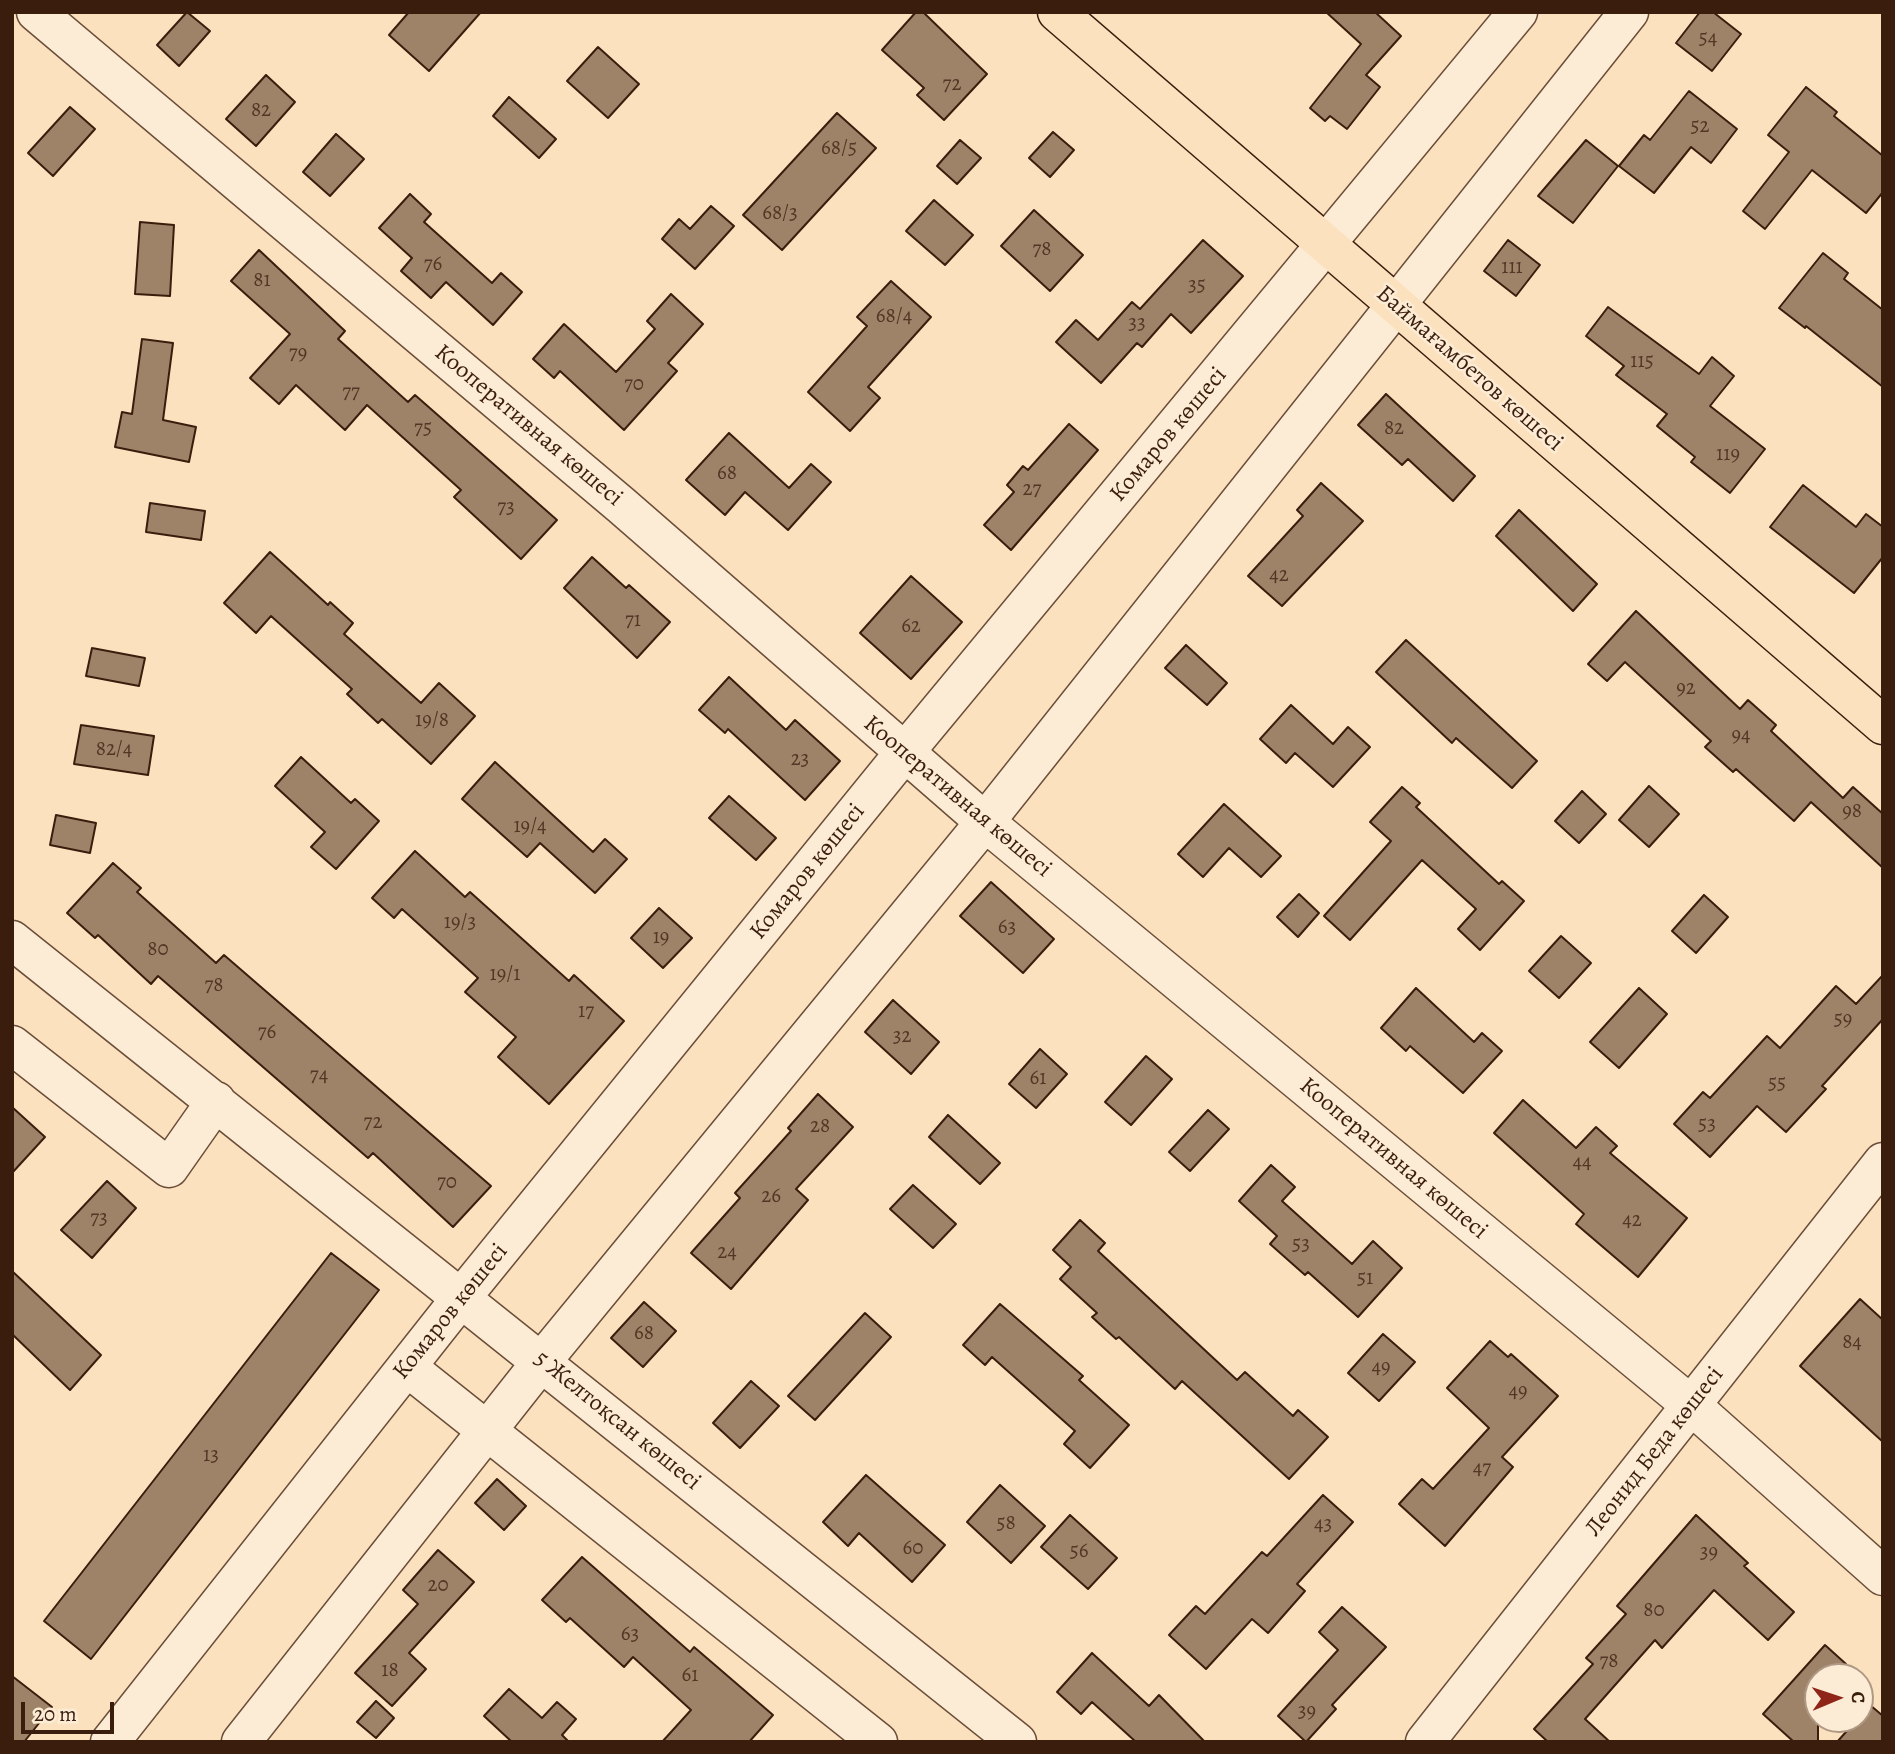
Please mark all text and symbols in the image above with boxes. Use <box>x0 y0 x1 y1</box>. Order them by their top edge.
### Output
house number: 54 <box>1699 26 1717 52</box>
house number: 72 <box>943 72 961 98</box>
house number: 82 <box>251 98 271 124</box>
house number: 52 <box>1690 114 1710 140</box>
house number: 68/5 <box>821 136 857 162</box>
house number: 68/3 <box>762 201 798 227</box>
house number: 78 <box>1032 237 1052 263</box>
house number: 76 <box>424 252 442 278</box>
house number: 111 <box>1501 255 1523 281</box>
house number: 81 <box>253 268 271 294</box>
house number: 35 <box>1188 273 1206 299</box>
street label: Баймағамбетов көшесі <box>1370 280 1568 458</box>
house number: 68/4 <box>876 304 912 330</box>
house number: 33 <box>1128 311 1146 337</box>
street label: Кооперативная көшесі <box>428 339 628 513</box>
house number: 79 <box>289 341 307 367</box>
house number: 115 <box>1630 349 1654 375</box>
street label: Комаров көшесі <box>1104 362 1234 508</box>
house number: 70 <box>624 372 644 398</box>
house number: 77 <box>342 380 360 406</box>
house number: 75 <box>414 416 432 442</box>
house number: 82 <box>1384 416 1404 442</box>
house number: 119 <box>1716 442 1740 468</box>
house number: 68 <box>717 461 737 487</box>
house number: 27 <box>1023 477 1041 503</box>
house number: 73 <box>497 495 515 521</box>
house number: 42 <box>1269 563 1289 589</box>
house number: 71 <box>625 608 641 634</box>
house number: 62 <box>901 614 921 640</box>
house number: 92 <box>1676 676 1696 702</box>
house number: 19/8 <box>415 708 449 734</box>
street label: Кооперативная көшесі <box>857 710 1057 884</box>
house number: 94 <box>1731 723 1751 749</box>
house number: 82/4 <box>96 737 132 763</box>
house number: 23 <box>791 747 809 773</box>
street label: Комаров көшесі <box>744 798 872 946</box>
house number: 98 <box>1842 799 1862 825</box>
house number: 19/4 <box>513 814 547 840</box>
house number: 19/3 <box>444 910 476 936</box>
house number: 63 <box>998 915 1016 941</box>
house number: 19 <box>653 925 669 951</box>
house number: 80 <box>147 937 169 963</box>
house number: 19/1 <box>490 962 520 988</box>
house number: 78 <box>204 973 224 999</box>
house number: 17 <box>578 999 594 1025</box>
house number: 59 <box>1834 1007 1852 1033</box>
house number: 76 <box>258 1020 276 1046</box>
house number: 32 <box>893 1024 911 1050</box>
house number: 74 <box>310 1063 328 1089</box>
house number: 61 <box>1030 1066 1046 1092</box>
house number: 55 <box>1768 1071 1786 1097</box>
street label: Кооперативная көшесі <box>1293 1072 1493 1246</box>
house number: 72 <box>364 1110 382 1136</box>
house number: 53 <box>1698 1112 1716 1138</box>
house number: 28 <box>810 1114 830 1140</box>
house number: 44 <box>1572 1150 1592 1176</box>
house number: 70 <box>437 1170 457 1196</box>
house number: 26 <box>761 1184 781 1210</box>
house number: 73 <box>90 1206 108 1232</box>
house number: 42 <box>1622 1208 1642 1234</box>
house number: 53 <box>1292 1232 1310 1258</box>
street label: Комаров көшесі <box>387 1238 515 1386</box>
house number: 24 <box>717 1240 737 1266</box>
house number: 51 <box>1357 1266 1373 1292</box>
house number: 68 <box>634 1321 654 1347</box>
house number: 84 <box>1842 1330 1862 1356</box>
street label: 5 Желтоқсан көшесі <box>528 1345 706 1497</box>
house number: 49 <box>1371 1355 1391 1381</box>
street label: Леонид Беда көшесі <box>1580 1361 1730 1543</box>
house number: 49 <box>1508 1379 1528 1405</box>
house number: 13 <box>203 1443 219 1469</box>
house number: 47 <box>1473 1456 1491 1482</box>
house number: 58 <box>996 1511 1016 1537</box>
house number: 43 <box>1314 1512 1332 1538</box>
house number: 60 <box>903 1536 923 1562</box>
house number: 56 <box>1070 1539 1088 1565</box>
house number: 39 <box>1700 1540 1718 1566</box>
house number: 20 <box>427 1573 449 1599</box>
house number: 80 <box>1643 1598 1665 1624</box>
house number: 63 <box>621 1622 639 1648</box>
house number: 78 <box>1599 1649 1619 1675</box>
house number: 18 <box>381 1658 399 1684</box>
house number: 61 <box>682 1663 698 1689</box>
north arrow <box>1804 1663 1874 1733</box>
scale bar <box>24 1688 117 1732</box>
text: С <box>1845 1691 1871 1704</box>
house number: 39 <box>1298 1699 1316 1725</box>
text: 20 m <box>34 1700 77 1728</box>

